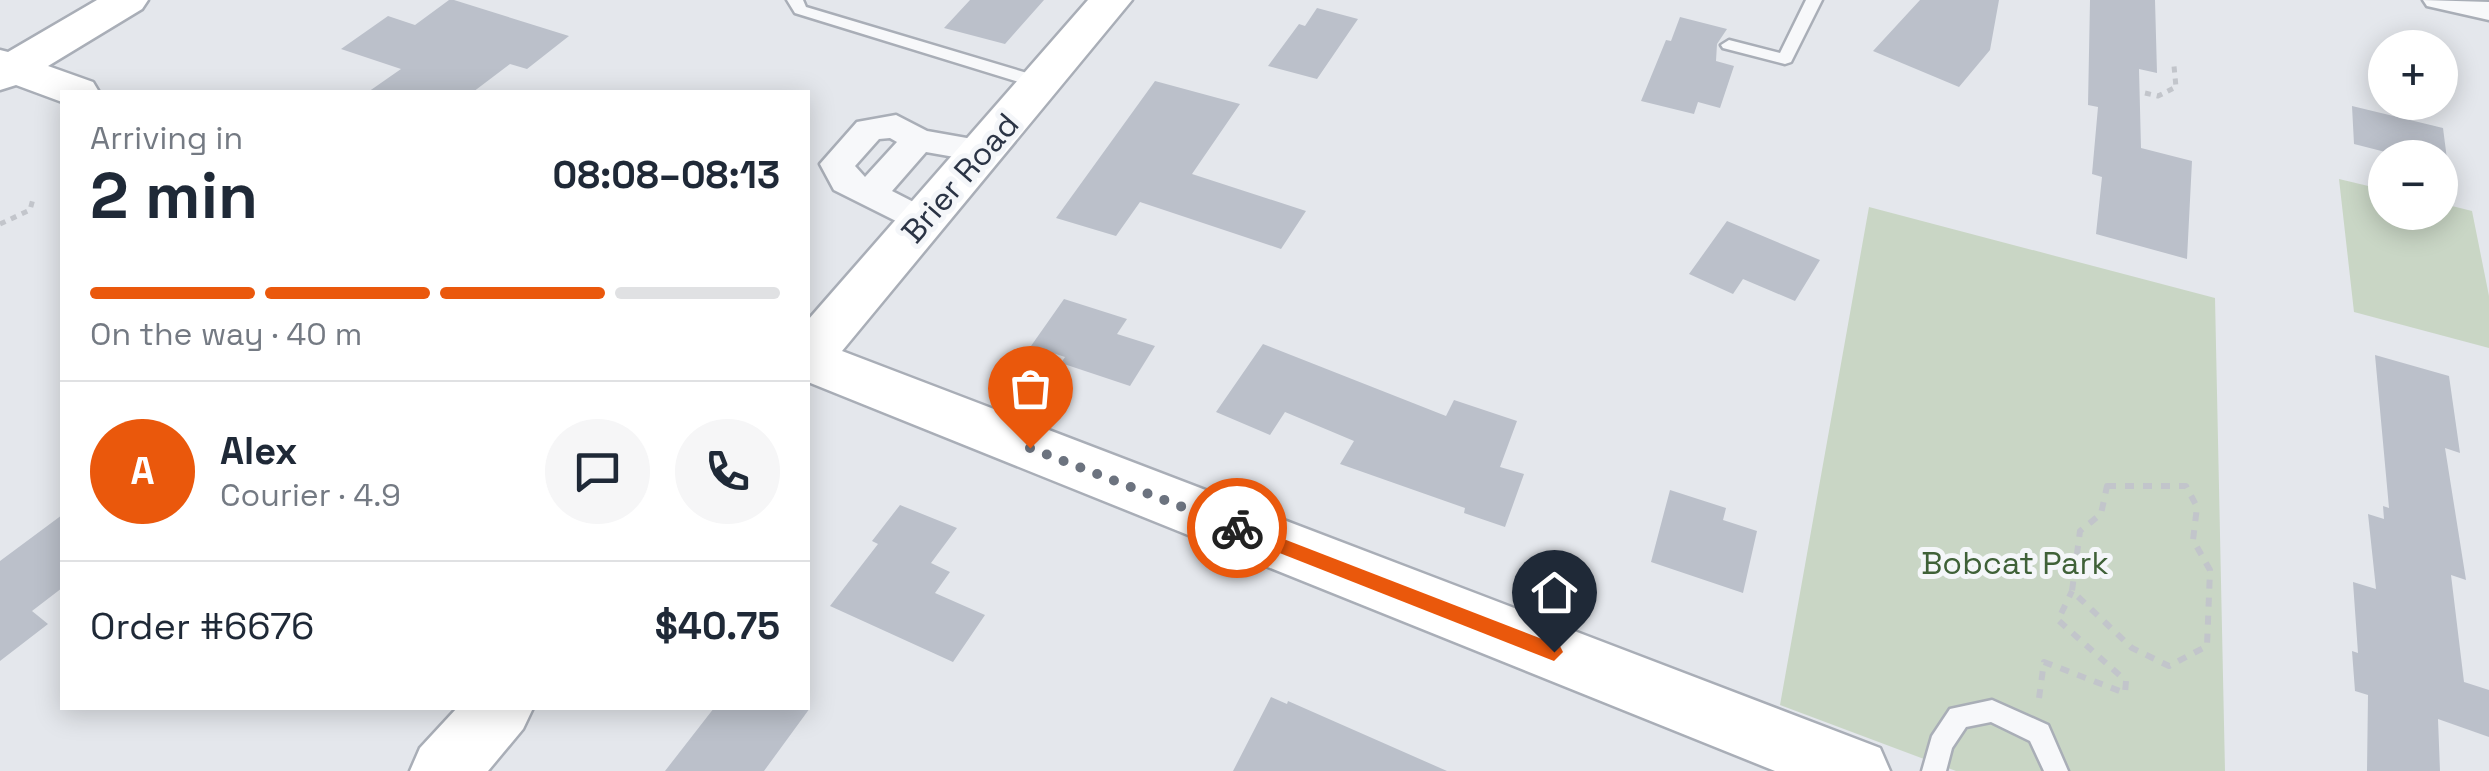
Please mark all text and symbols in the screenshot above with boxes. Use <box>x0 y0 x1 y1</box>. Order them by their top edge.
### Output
map controls <box>2368 30 2458 230</box>
button: + <box>2368 30 2458 120</box>
street label: Brier Road <box>893 105 1027 251</box>
text: Arriving in <box>90 118 243 158</box>
button: − <box>2368 140 2458 230</box>
text: 08:08–08:13 <box>553 151 780 199</box>
text: 2 min <box>90 154 258 237</box>
text: On the way · 40 m <box>90 314 362 354</box>
pin <box>988 346 1073 449</box>
icon: bag <box>1003 361 1058 416</box>
button: chat <box>545 419 650 524</box>
button: phone <box>675 419 780 524</box>
text: Alex <box>220 427 297 475</box>
text: A <box>130 447 155 495</box>
text: Courier · 4.9 <box>220 475 401 515</box>
courier <box>1187 478 1287 578</box>
icon: bike <box>1210 501 1265 556</box>
park label: Bobcat Park <box>1921 543 2109 583</box>
pin <box>1512 550 1597 653</box>
icon: home <box>1527 565 1582 620</box>
text: Order #6676 <box>90 602 314 650</box>
text: $40.75 <box>655 602 780 650</box>

